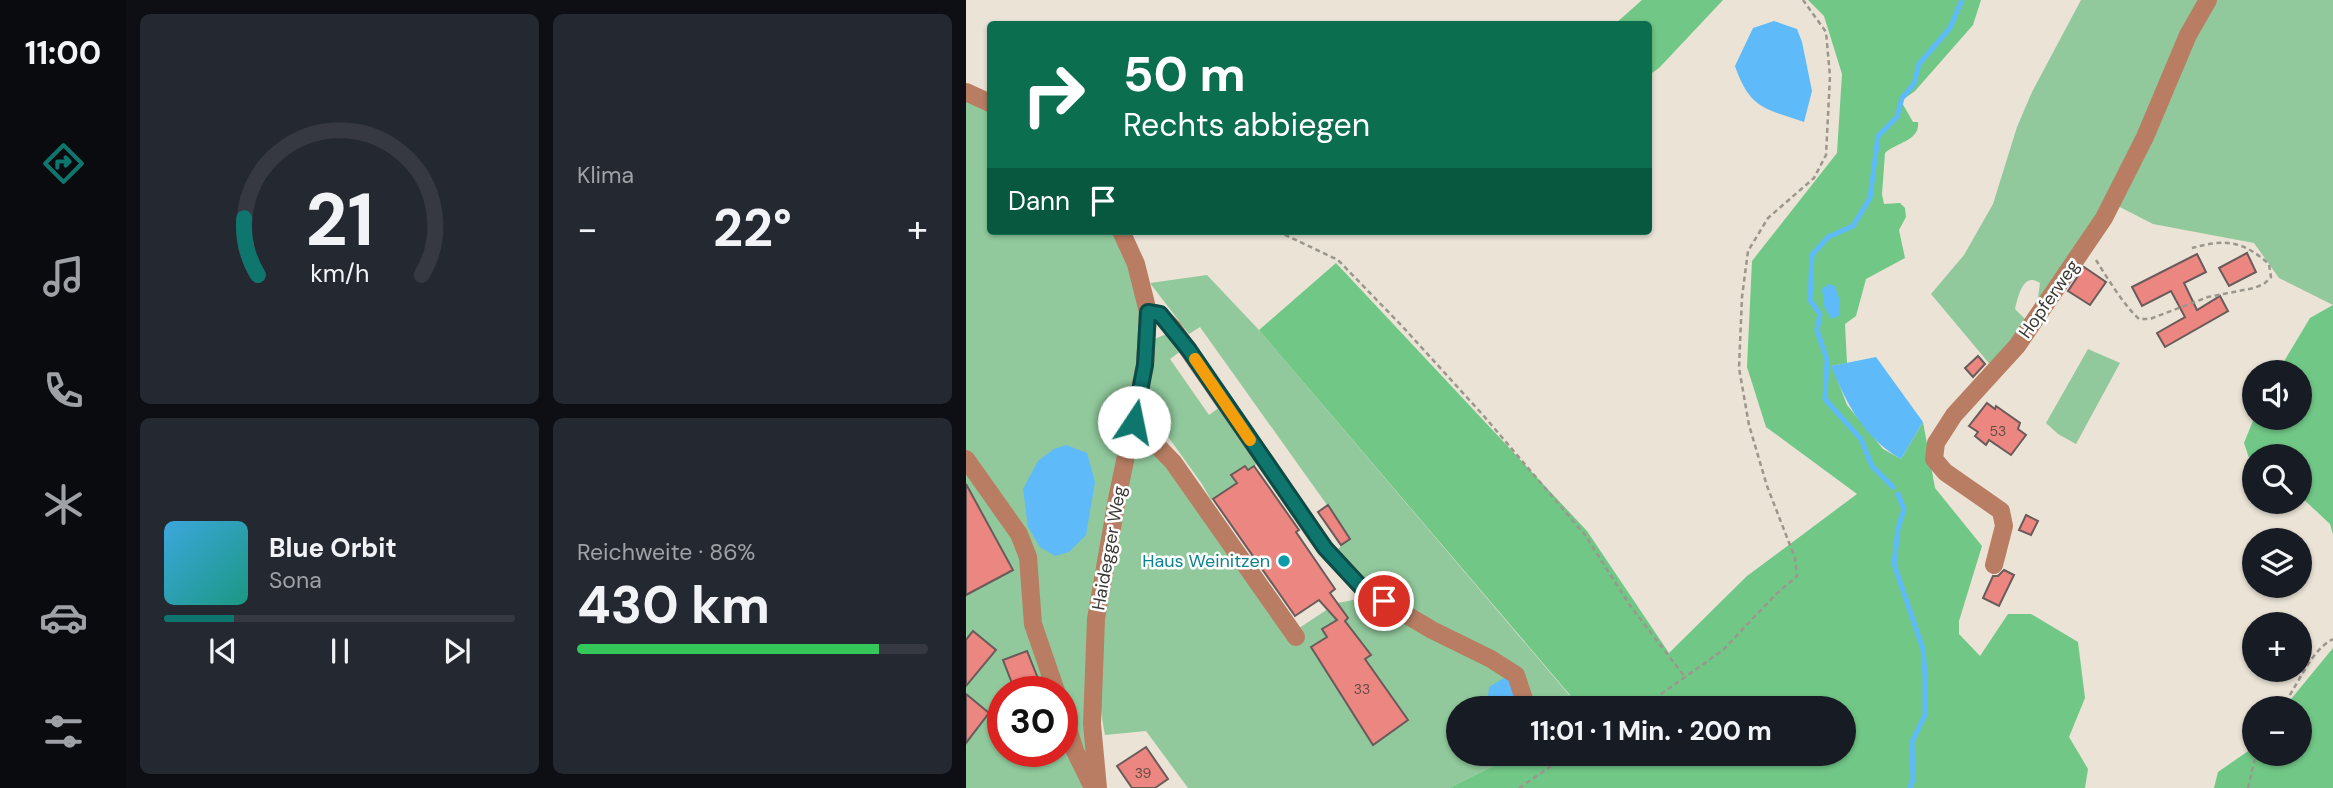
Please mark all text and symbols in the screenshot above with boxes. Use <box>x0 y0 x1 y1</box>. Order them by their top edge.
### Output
text: 11:00 <box>25 32 101 74</box>
text: 50 m <box>1123 42 1246 106</box>
icon: right <box>1008 49 1099 140</box>
text: Rechts abbiegen <box>1123 104 1370 146</box>
icon: directions <box>39 139 88 188</box>
text: Klima <box>577 160 634 190</box>
text: 21 <box>305 173 374 268</box>
icon: arrive <box>1084 182 1122 220</box>
text: Dann <box>1008 184 1070 218</box>
text: 22° <box>713 194 792 262</box>
text: − <box>577 204 598 254</box>
text: + <box>907 204 928 254</box>
icon: music <box>39 252 88 301</box>
street label: Hopferweg <box>2013 255 2085 343</box>
text: km/h <box>310 257 369 290</box>
map controls <box>2242 360 2312 766</box>
button: sound <box>2242 360 2312 430</box>
icon: phone <box>39 366 88 415</box>
position arrow <box>1097 385 1171 459</box>
house number: 53 <box>1990 422 2006 440</box>
button: search <box>2242 444 2312 514</box>
icon: climate <box>39 480 88 529</box>
street label: Haidegger Weg <box>1086 484 1132 612</box>
button: layers <box>2242 528 2312 598</box>
text: Blue Orbit <box>269 531 397 565</box>
text: Reichweite · 86% <box>577 537 755 567</box>
place label: Haus Weinitzen <box>1142 549 1270 573</box>
marker: Haus Weinitzen <box>1276 553 1292 569</box>
text: Sona <box>269 565 322 595</box>
text: 430 km <box>577 571 770 639</box>
pin <box>1354 571 1414 631</box>
icon: arrive <box>1365 582 1403 620</box>
icon: car <box>39 593 88 642</box>
button: + <box>2242 612 2312 682</box>
icon: previous <box>204 632 242 670</box>
icon: pause <box>321 632 359 670</box>
icon: next <box>438 632 476 670</box>
speed limit sign: 30 <box>987 676 1078 767</box>
house number: 33 <box>1354 680 1370 698</box>
button: − <box>2242 696 2312 766</box>
icon: filters <box>39 707 88 756</box>
text: 11:01 · 1 Min. · 200 m <box>1530 714 1772 748</box>
house number: 39 <box>1135 764 1152 782</box>

